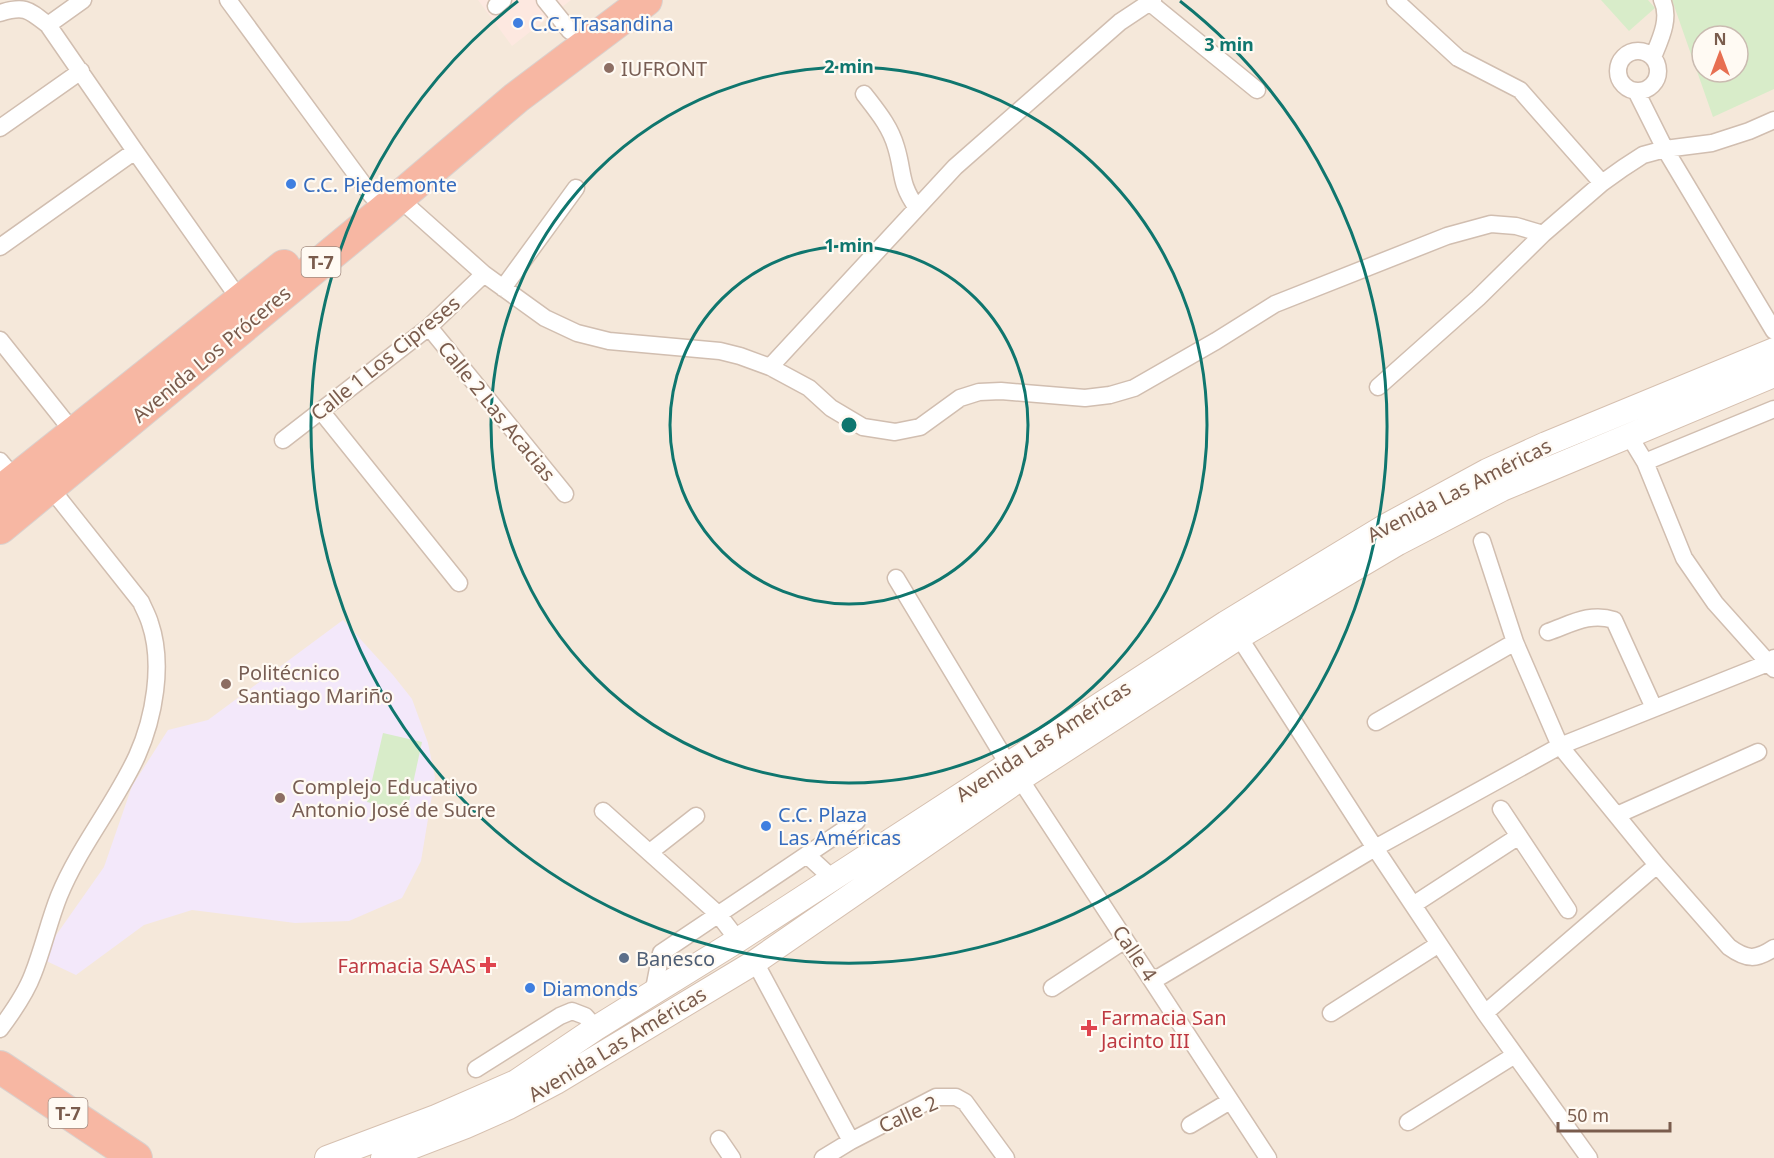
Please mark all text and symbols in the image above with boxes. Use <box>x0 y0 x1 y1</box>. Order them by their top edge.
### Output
place label: C.C. Trasandina <box>530 10 674 37</box>
marker: C.C. Trasandina <box>511 16 525 30</box>
north arrow <box>1690 24 1750 84</box>
text: N <box>1713 28 1727 50</box>
text: 3 min <box>1204 32 1254 56</box>
text: 2 min <box>824 54 874 78</box>
place label: IUFRONT <box>621 55 707 82</box>
marker: IUFRONT <box>602 61 616 75</box>
place label: C.C. Piedemonte <box>303 171 457 198</box>
marker: C.C. Piedemonte <box>284 177 298 191</box>
text: 1 min <box>824 233 874 257</box>
road number: T-7 <box>302 247 340 277</box>
street label: Avenida Los Próceres <box>126 280 296 428</box>
street label: Calle 1 Los Cipreses <box>305 290 465 426</box>
street label: Calle 2 Las Acacias <box>432 335 562 487</box>
centre of rings <box>839 415 859 435</box>
street label: Avenida Las Américas <box>1362 432 1556 548</box>
place label: Politécnico Santiago Mariño <box>238 659 393 709</box>
street label: Avenida Las Américas <box>950 674 1136 808</box>
marker: Politécnico Santiago Mariño <box>219 677 233 691</box>
place label: Complejo Educativo Antonio José de Sucre <box>292 773 496 823</box>
marker: Complejo Educativo Antonio José de Sucre <box>273 791 287 805</box>
place label: C.C. Plaza Las Américas <box>778 801 901 851</box>
marker: C.C. Plaza Las Américas <box>759 819 773 833</box>
street label: Calle 4 <box>1106 920 1164 987</box>
place label: Banesco <box>636 945 715 972</box>
marker: Banesco <box>617 951 631 965</box>
place label: Farmacia SAAS <box>338 952 476 979</box>
marker: Farmacia SAAS <box>481 958 495 972</box>
place label: Diamonds <box>542 975 638 1002</box>
street label: Avenida Las Américas <box>523 980 711 1108</box>
marker: Diamonds <box>523 981 537 995</box>
place label: Farmacia San Jacinto III <box>1099 1004 1227 1054</box>
marker: Farmacia San Jacinto III <box>1082 1021 1096 1035</box>
street label: Calle 2 <box>874 1089 942 1139</box>
scale bar <box>1558 1095 1670 1133</box>
road number: T-7 <box>48 1098 88 1128</box>
text: 50 m <box>1567 1103 1609 1127</box>

